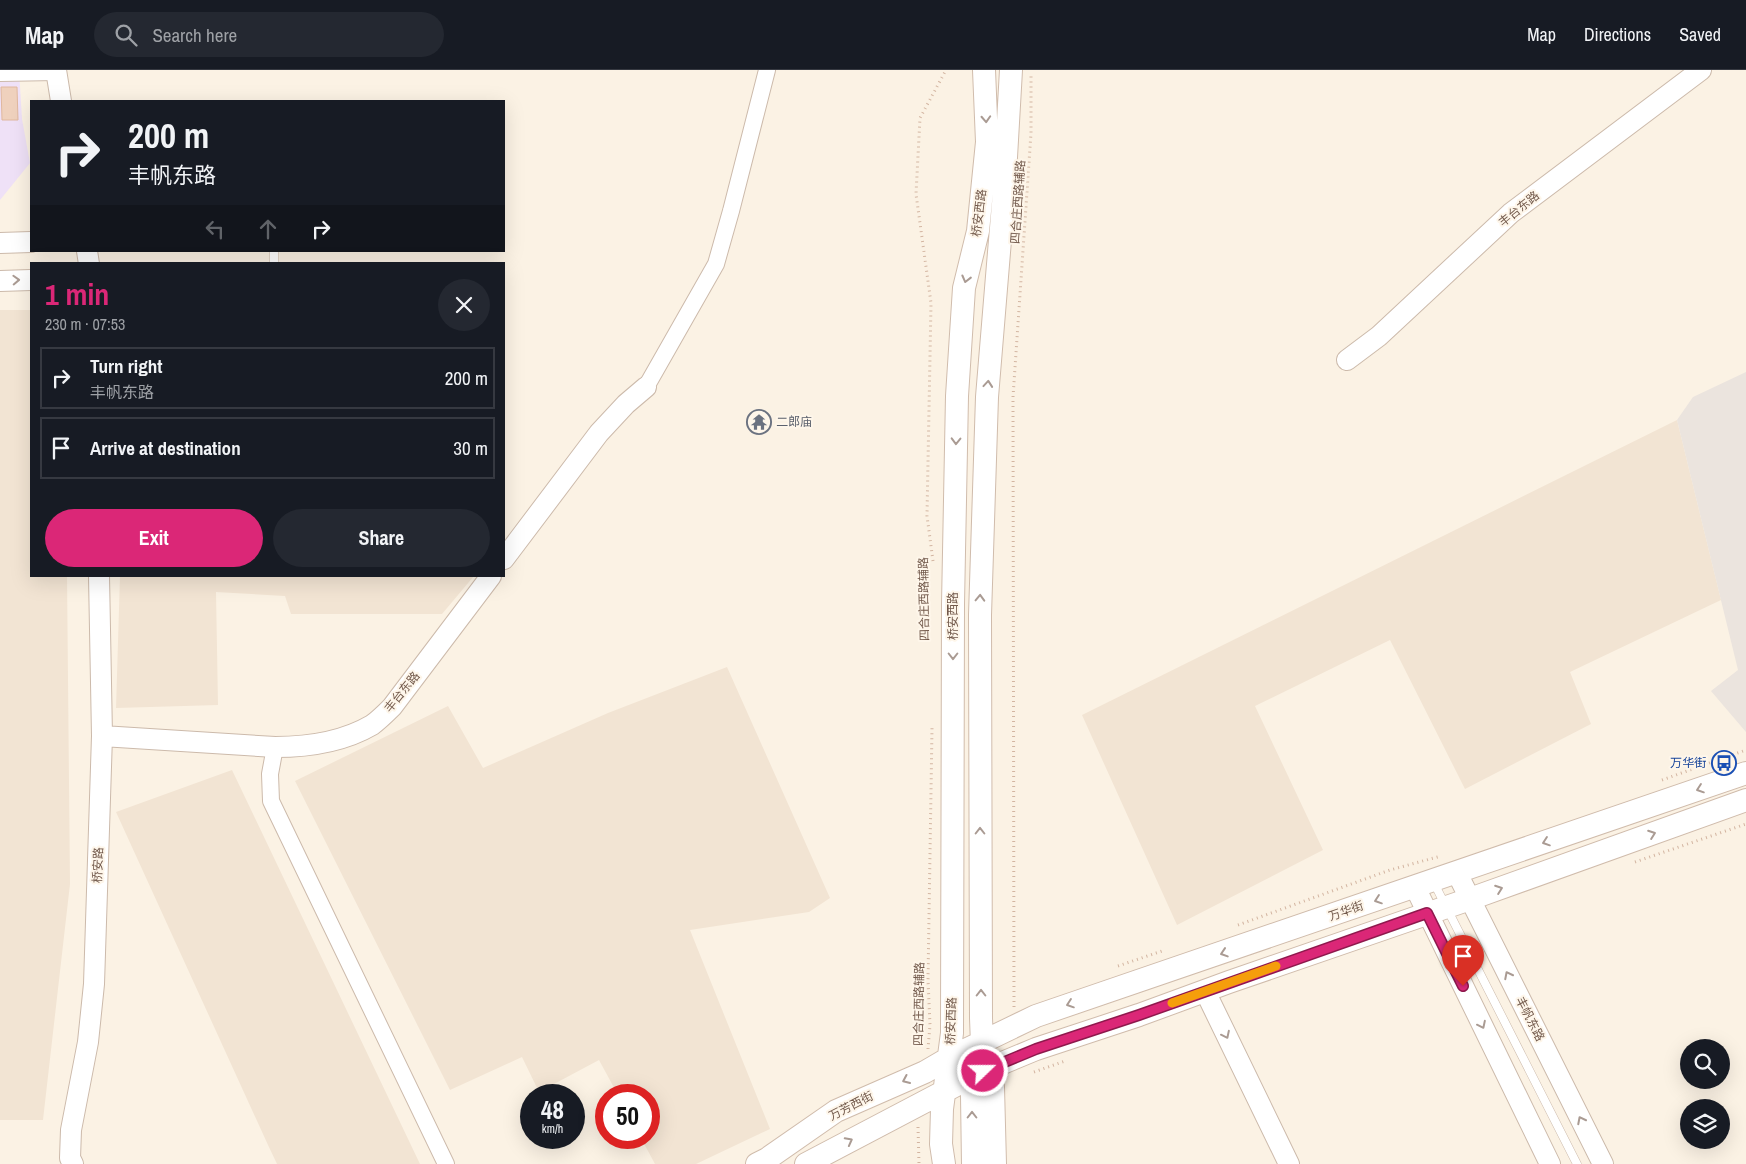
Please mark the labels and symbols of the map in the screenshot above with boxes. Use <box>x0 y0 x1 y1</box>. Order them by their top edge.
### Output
one-way arrow <box>980 115 991 123</box>
street label: 四合庄西路辅路 <box>1007 160 1029 244</box>
street label: 桥安西路 <box>968 188 990 238</box>
street label: 丰台东路 <box>1495 188 1543 230</box>
one-way arrow <box>12 275 20 285</box>
one-way arrow <box>961 275 972 284</box>
one-way arrow <box>982 379 993 387</box>
temple icon: 二郎庙 <box>746 409 772 435</box>
place label: 二郎庙 <box>776 414 812 430</box>
one-way arrow <box>951 438 961 446</box>
street label: 四合庄西路辅路 <box>915 557 933 641</box>
street label: 桥安西路 <box>945 592 961 640</box>
one-way arrow <box>975 594 985 602</box>
one-way arrow <box>948 653 958 661</box>
street label: 丰台东路 <box>381 668 423 716</box>
bus stop icon: 万华街 <box>1711 750 1737 776</box>
place label: 万华街 <box>1670 755 1706 771</box>
one-way arrow <box>1696 783 1705 793</box>
one-way arrow <box>975 827 985 834</box>
one-way arrow <box>1647 830 1656 840</box>
one-way arrow <box>1543 836 1551 846</box>
street label: 桥安路 <box>89 847 107 883</box>
one-way arrow <box>1494 885 1503 895</box>
one-way arrow <box>1374 894 1383 904</box>
street label: 万华街 <box>1326 898 1366 924</box>
pin <box>1442 935 1484 986</box>
one-way arrow <box>1221 947 1229 957</box>
street label: 四合庄西路辅路 <box>910 962 928 1046</box>
one-way arrow <box>1504 971 1514 980</box>
one-way arrow <box>976 989 986 997</box>
street label: 丰帆东路 <box>1512 994 1548 1044</box>
street label: 桥安西路 <box>942 997 960 1045</box>
one-way arrow <box>1066 999 1075 1009</box>
one-way arrow <box>1476 1020 1486 1029</box>
one-way arrow <box>1220 1030 1231 1039</box>
position arrow <box>956 1044 1008 1096</box>
one-way arrow <box>902 1074 911 1085</box>
speed limit sign: 50 <box>595 1084 660 1149</box>
street label: 万芳西街 <box>826 1088 876 1124</box>
one-way arrow <box>967 1111 977 1119</box>
one-way arrow <box>1577 1117 1587 1126</box>
one-way arrow <box>843 1137 852 1147</box>

